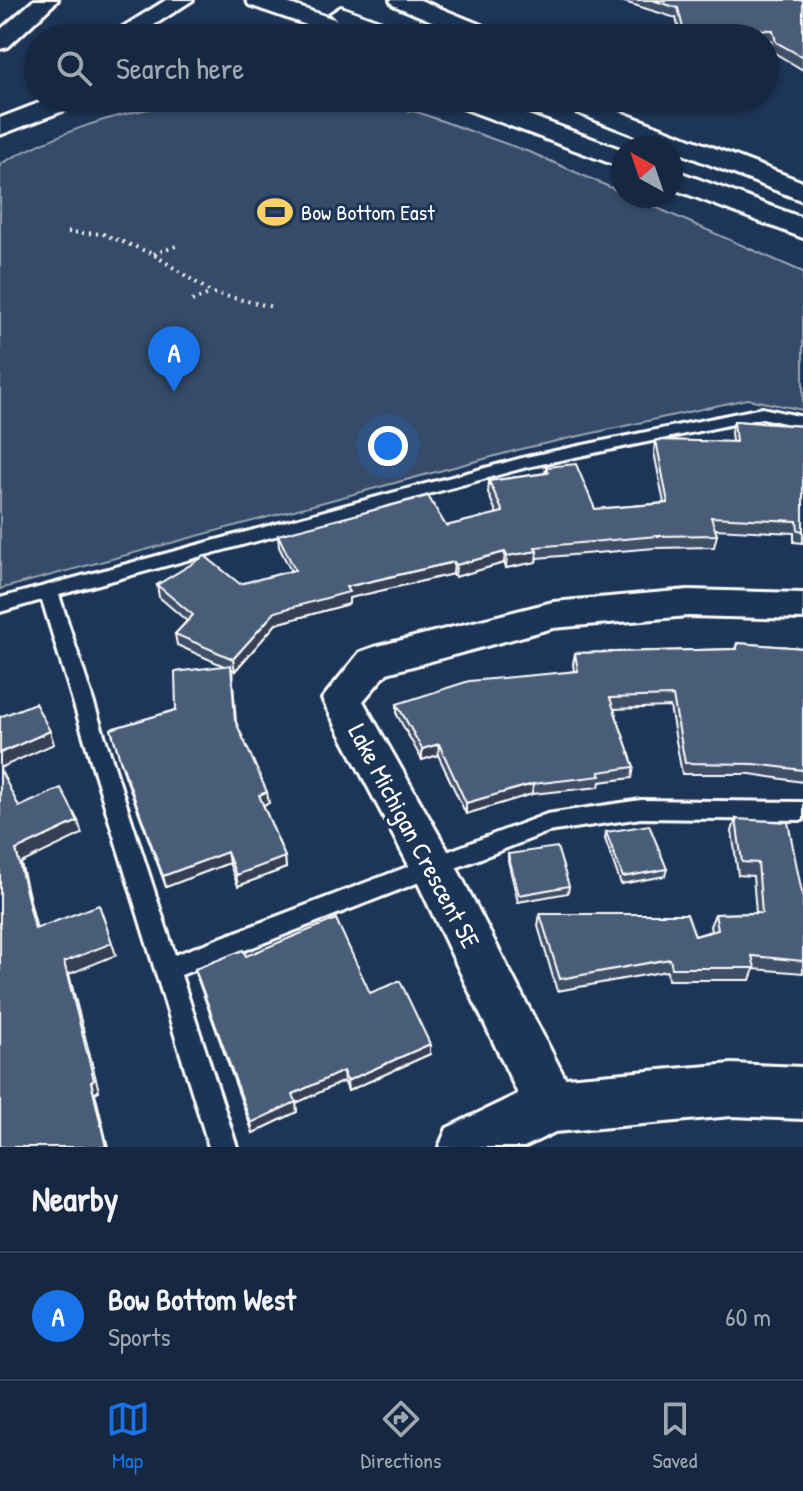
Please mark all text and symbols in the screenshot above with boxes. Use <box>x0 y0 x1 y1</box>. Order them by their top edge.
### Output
search box <box>24 24 779 112</box>
icon: search <box>52 46 96 90</box>
text: Search here <box>116 48 244 88</box>
north arrow <box>611 136 683 208</box>
sports icon: Bow Bottom East <box>256 193 294 231</box>
place label: Bow Bottom East <box>301 197 435 227</box>
pin: A <box>148 326 200 392</box>
your location <box>368 426 408 466</box>
street label: Lake Michigan Crescent SE <box>340 717 489 955</box>
text: Nearby <box>32 1176 118 1222</box>
text: Bow Bottom West <box>108 1279 296 1319</box>
text: A <box>52 1299 64 1334</box>
text: 60 m <box>725 1299 771 1334</box>
text: Sports <box>108 1319 171 1354</box>
tab: Map <box>106 1397 150 1475</box>
tab: Directions <box>361 1397 442 1475</box>
tab: Saved <box>653 1397 697 1475</box>

